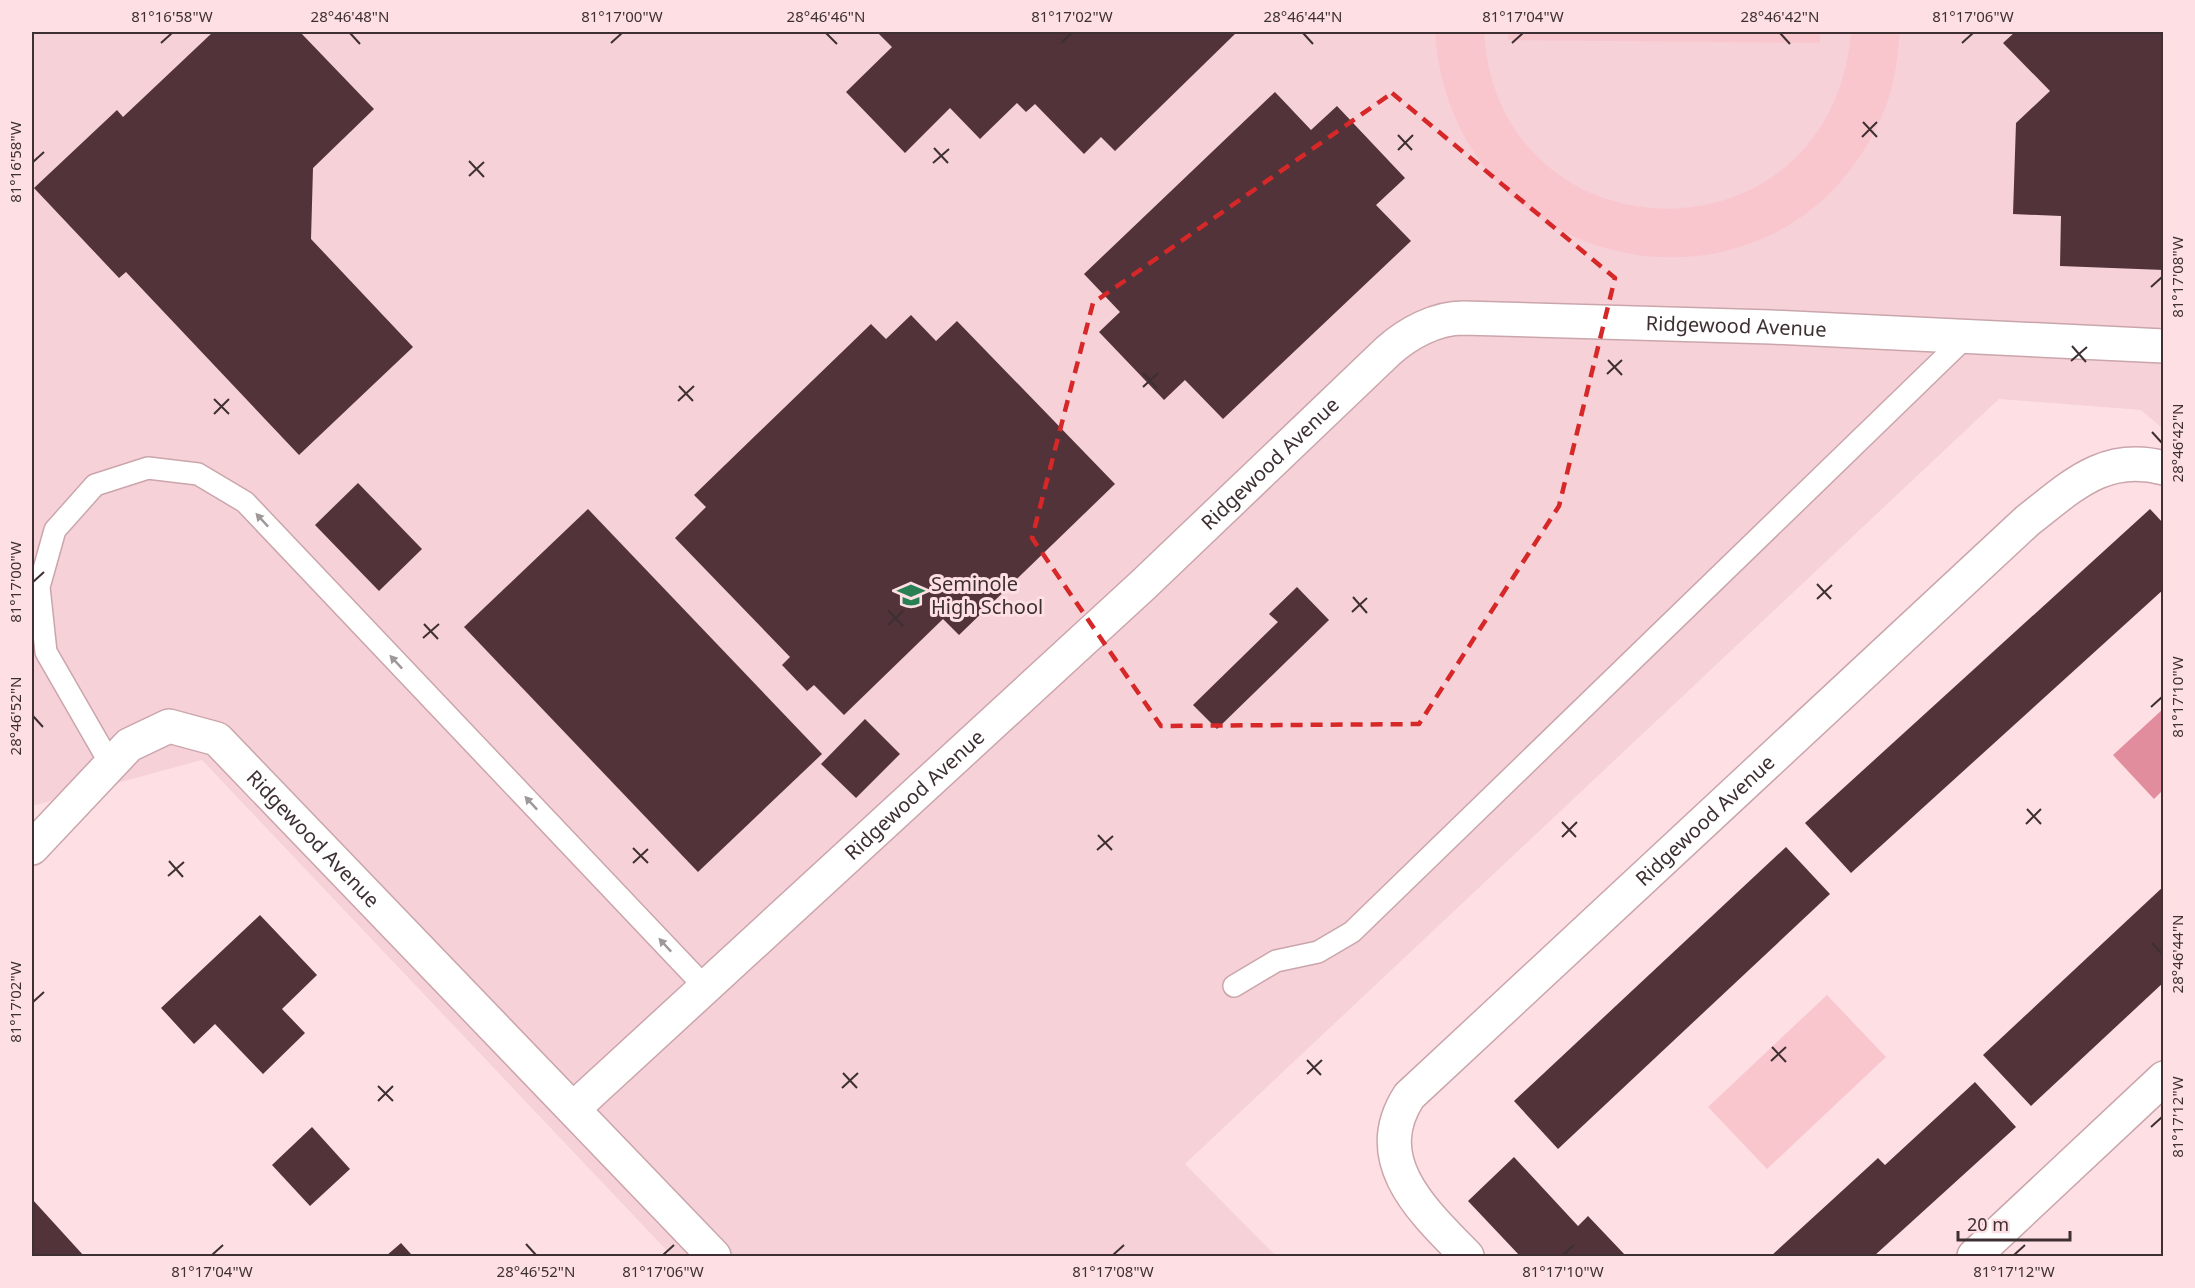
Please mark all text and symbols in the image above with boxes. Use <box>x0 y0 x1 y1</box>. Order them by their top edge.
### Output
text: 81°16'58"W <box>131 6 213 26</box>
text: 28°46'48"N <box>311 6 389 26</box>
text: 81°17'00"W <box>581 6 663 26</box>
text: 28°46'46"N <box>787 6 865 26</box>
text: 81°17'02"W <box>1031 6 1113 26</box>
text: 28°46'44"N <box>1264 6 1342 26</box>
text: 81°17'04"W <box>1482 6 1564 26</box>
text: 28°46'42"N <box>1741 6 1819 26</box>
text: 81°17'06"W <box>1932 6 2014 26</box>
text: 81°16'58"W <box>5 121 25 203</box>
text: 81°17'08"W <box>2167 236 2187 318</box>
street label: Ridgewood Avenue <box>1645 309 1827 343</box>
street label: Ridgewood Avenue <box>1195 391 1344 535</box>
text: 28°46'42"N <box>2167 404 2187 482</box>
one-way arrow <box>255 513 269 528</box>
text: 81°17'00"W <box>5 541 25 623</box>
place label: Seminole High School <box>931 570 1043 620</box>
school or university icon: Seminole High School <box>896 580 926 610</box>
one-way arrow <box>390 655 404 669</box>
text: 81°17'10"W <box>2167 656 2187 738</box>
text: 28°46'52"N <box>5 677 25 755</box>
street label: Ridgewood Avenue <box>839 723 990 866</box>
street label: Ridgewood Avenue <box>1629 749 1780 892</box>
street label: Ridgewood Avenue <box>241 764 386 913</box>
one-way arrow <box>524 797 538 811</box>
text: 28°46'44"N <box>2167 915 2187 993</box>
one-way arrow <box>658 937 672 952</box>
text: 81°17'02"W <box>5 961 25 1043</box>
text: 81°17'12"W <box>2167 1076 2187 1158</box>
scale bar <box>1958 1204 2070 1242</box>
text: 20 m <box>1967 1212 2009 1236</box>
text: 81°17'04"W <box>171 1261 253 1281</box>
text: 28°46'52"N <box>497 1261 575 1281</box>
text: 81°17'06"W <box>622 1261 704 1281</box>
text: 81°17'08"W <box>1072 1261 1154 1281</box>
text: 81°17'10"W <box>1522 1261 1604 1281</box>
text: 81°17'12"W <box>1973 1261 2055 1281</box>

